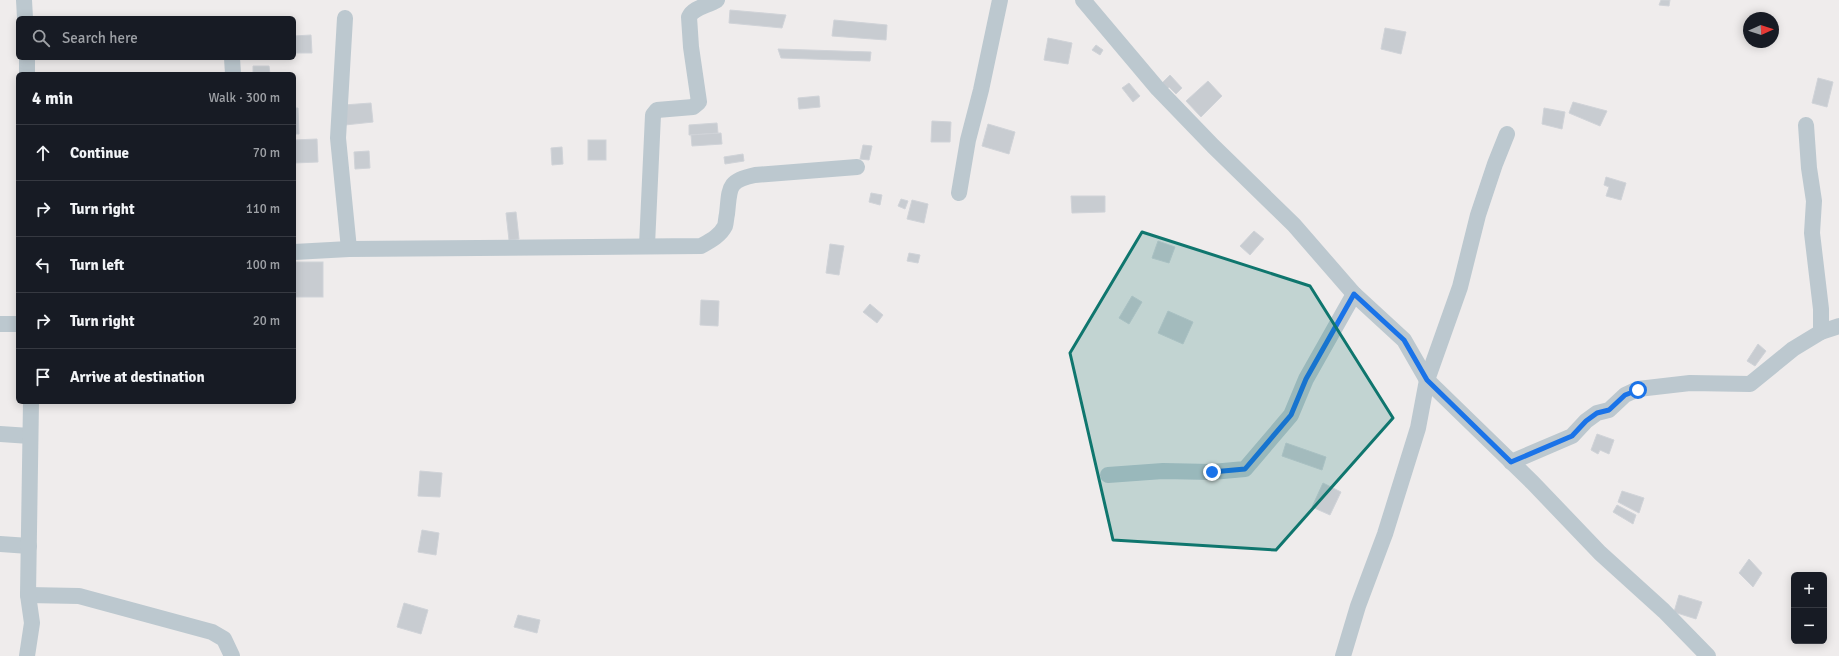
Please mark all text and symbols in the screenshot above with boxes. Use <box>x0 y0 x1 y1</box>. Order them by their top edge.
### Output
north arrow <box>1743 12 1779 48</box>
search box <box>16 16 296 60</box>
icon: search <box>30 27 52 49</box>
text: Search here <box>62 29 138 47</box>
text: 4 min <box>32 88 73 109</box>
text: Walk · 300 m <box>209 90 280 106</box>
icon: ahead <box>32 142 54 164</box>
text: Continue <box>70 144 129 162</box>
text: 70 m <box>253 145 280 161</box>
icon: right <box>32 198 54 220</box>
text: Turn right <box>70 200 135 218</box>
text: 110 m <box>246 201 280 217</box>
icon: left <box>32 254 54 276</box>
text: Turn left <box>70 256 124 274</box>
text: 100 m <box>246 257 280 273</box>
icon: right <box>32 310 54 332</box>
text: Turn right <box>70 312 135 330</box>
text: 20 m <box>253 313 280 329</box>
icon: arrive <box>32 366 54 388</box>
text: Arrive at destination <box>70 368 205 386</box>
route start <box>1629 381 1647 399</box>
route end <box>1203 463 1221 481</box>
map controls <box>1791 572 1827 644</box>
button: + <box>1791 572 1827 608</box>
button: − <box>1791 608 1827 644</box>

